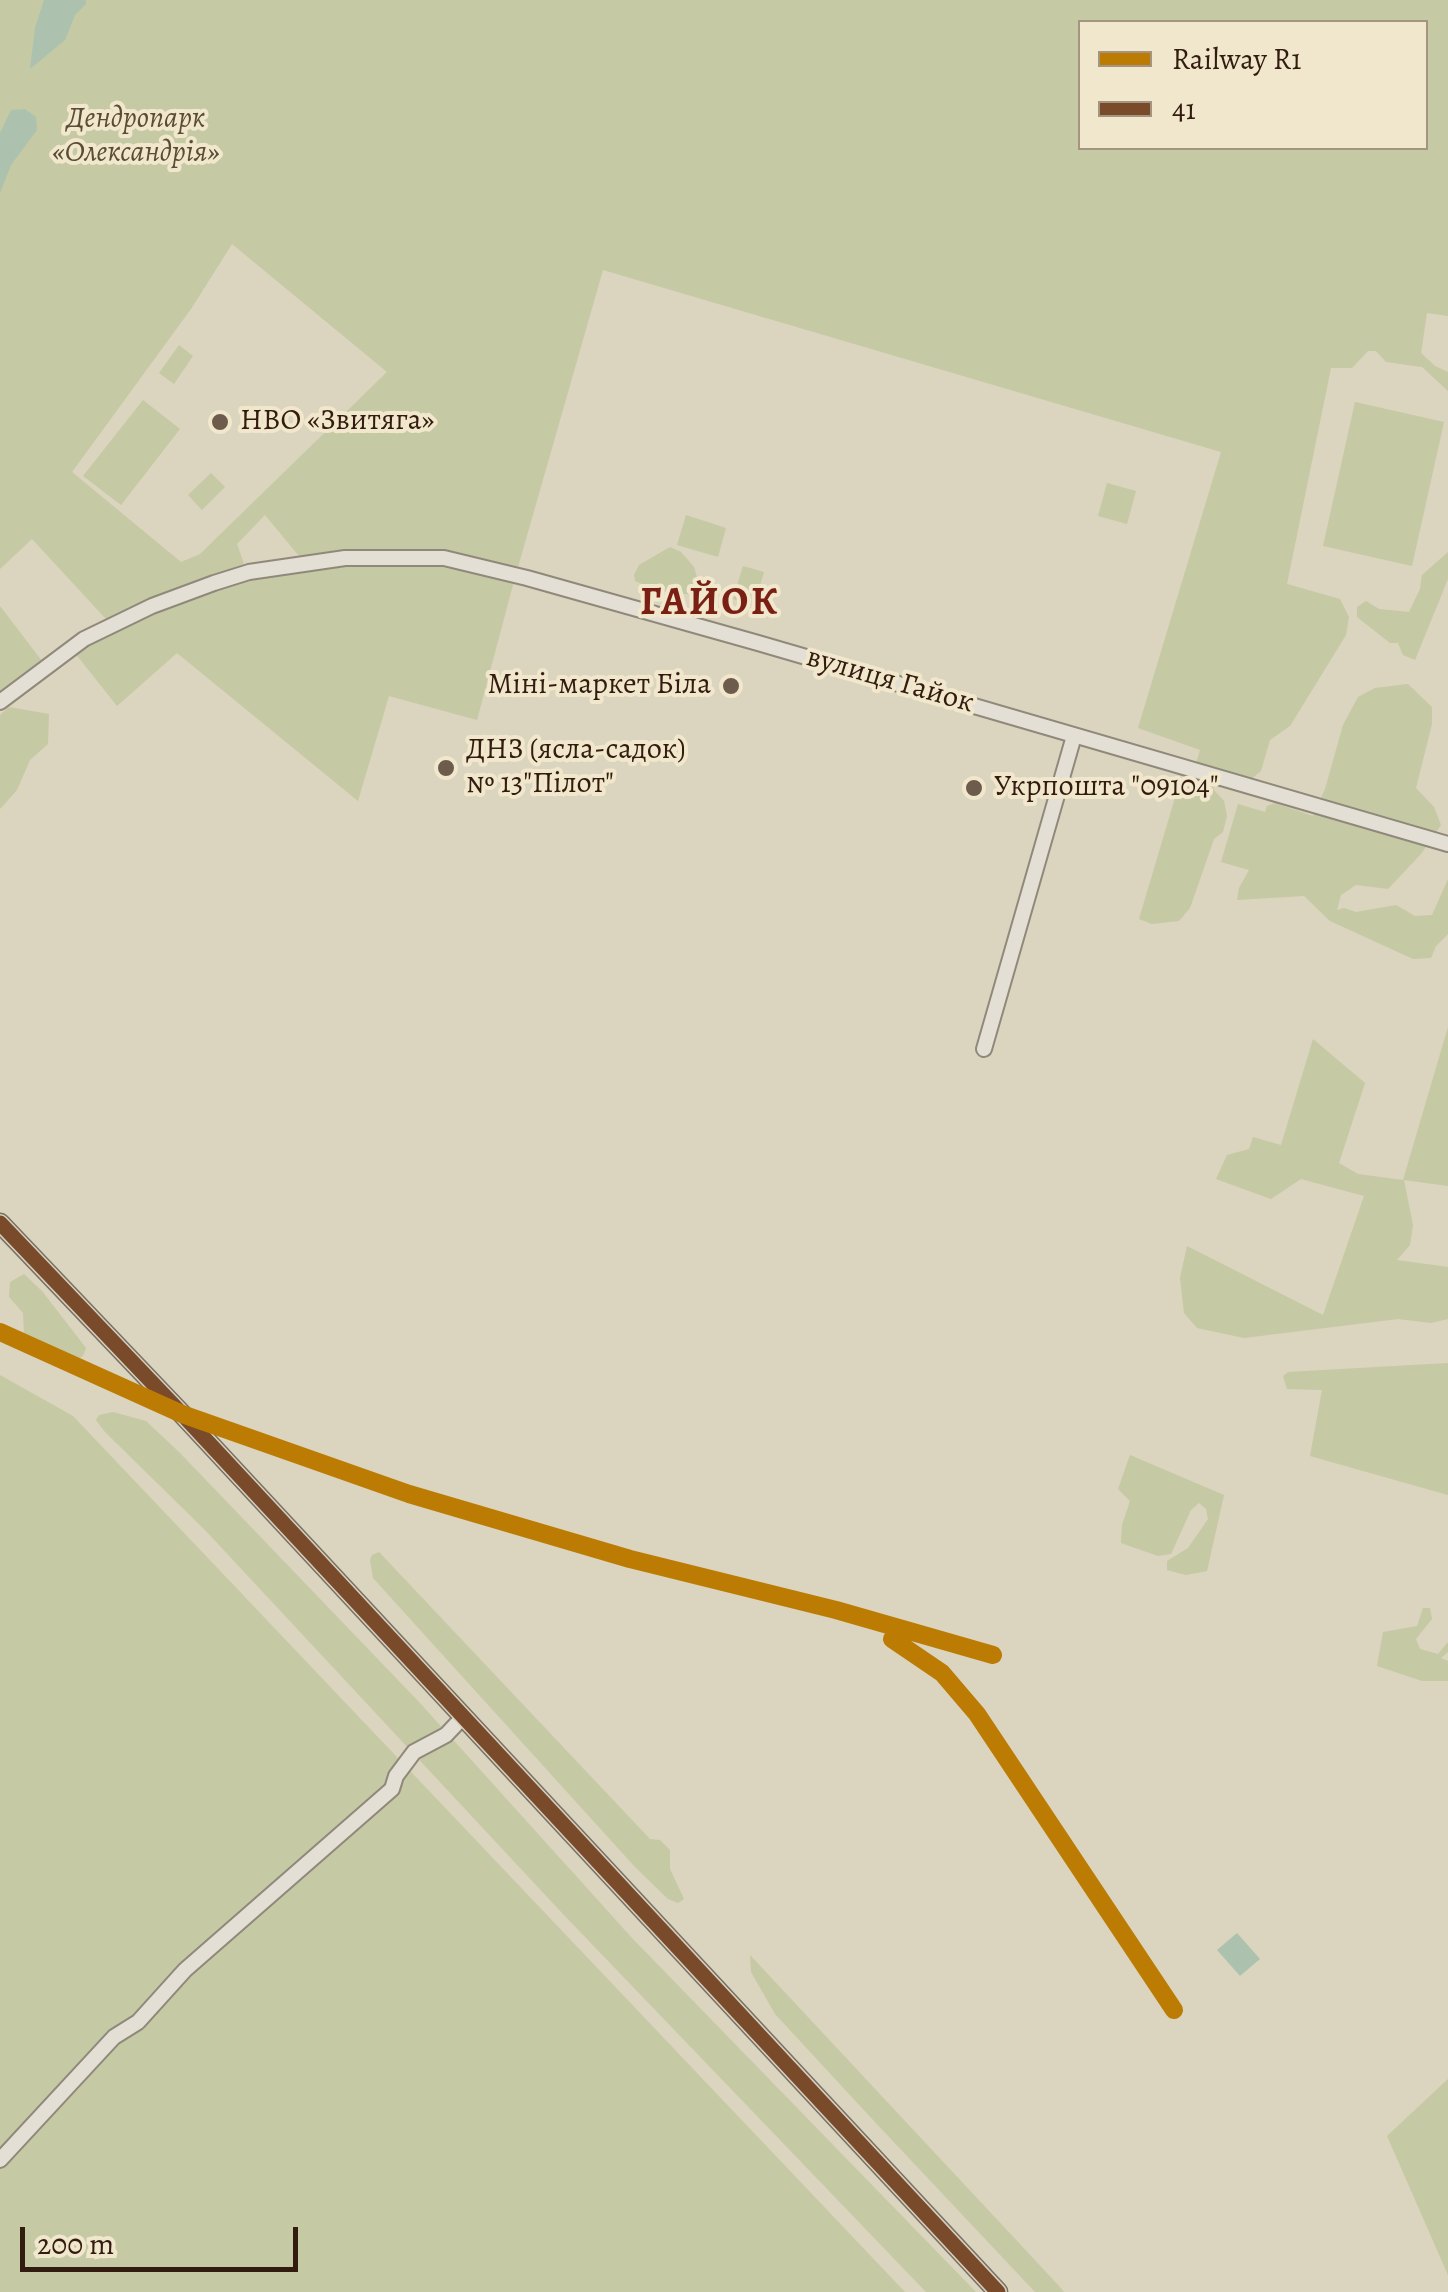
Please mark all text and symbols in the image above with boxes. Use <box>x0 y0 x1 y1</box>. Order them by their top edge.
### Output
legend <box>1078 20 1428 150</box>
text: Railway R1 <box>1172 39 1301 79</box>
text: 41 <box>1172 89 1196 129</box>
park label: Дендропарк «Олександрія» <box>52 102 220 172</box>
place label: НВО «Звитяга» <box>240 404 434 440</box>
marker: НВО «Звитяга» <box>209 411 231 433</box>
district label: ГАЙОК <box>640 580 780 628</box>
street label: вулиця Гайок <box>802 640 978 722</box>
place label: Міні-маркет Біла <box>487 668 711 704</box>
marker: Міні-маркет Біла <box>720 675 742 697</box>
place label: ДНЗ (ясла-садок) № 13"Пілот" <box>466 733 686 804</box>
marker: ДНЗ (ясла-садок) № 13"Пілот" <box>435 757 457 779</box>
place label: Укрпошта "09104" <box>994 770 1219 806</box>
marker: Укрпошта "09104" <box>963 777 985 799</box>
scale bar <box>25 2207 302 2269</box>
text: 200 m <box>37 2224 114 2264</box>

